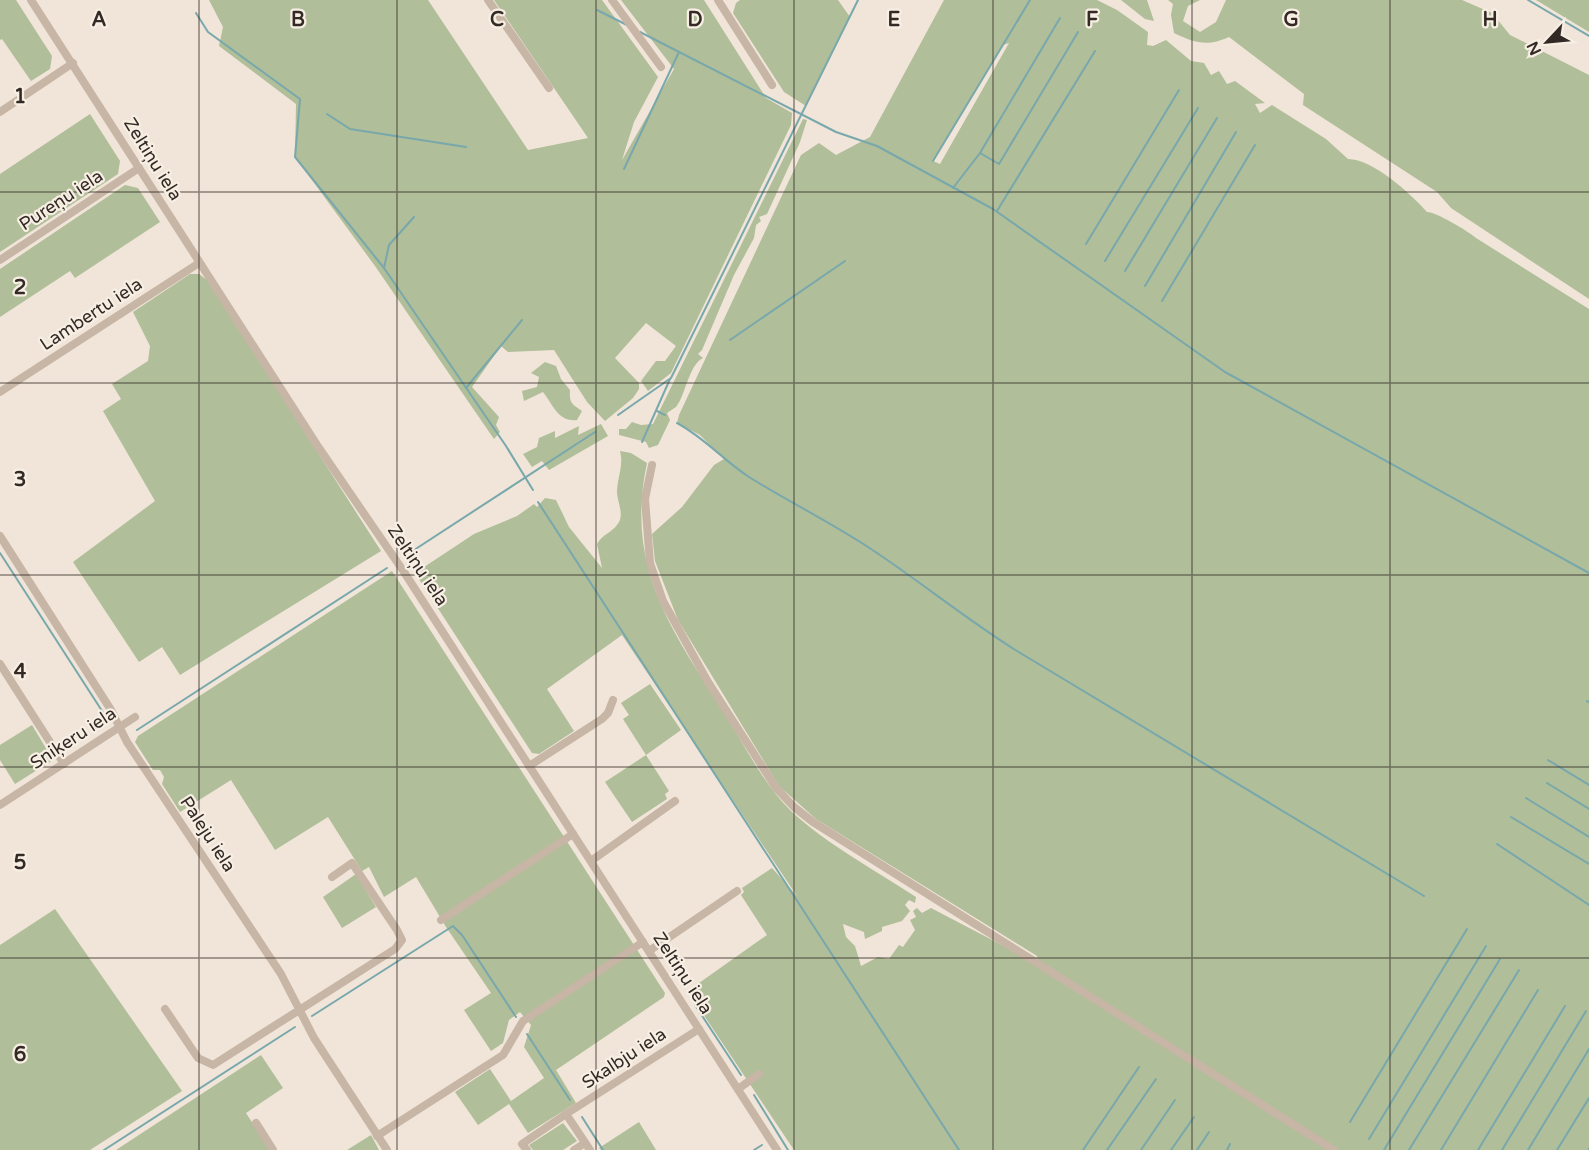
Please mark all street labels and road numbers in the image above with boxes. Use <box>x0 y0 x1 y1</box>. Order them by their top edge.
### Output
street label: Zeltiņu iela <box>119 114 187 204</box>
street label: Pureņu iela <box>15 165 107 235</box>
street label: Lambertu iela <box>36 273 146 355</box>
street label: Zeltiņu iela <box>383 520 453 610</box>
street label: Sniķeru iela <box>26 702 120 774</box>
street label: Paleju iela <box>175 792 241 876</box>
street label: Zeltiņu iela <box>648 928 718 1018</box>
street label: Skalbju iela <box>578 1023 670 1093</box>

